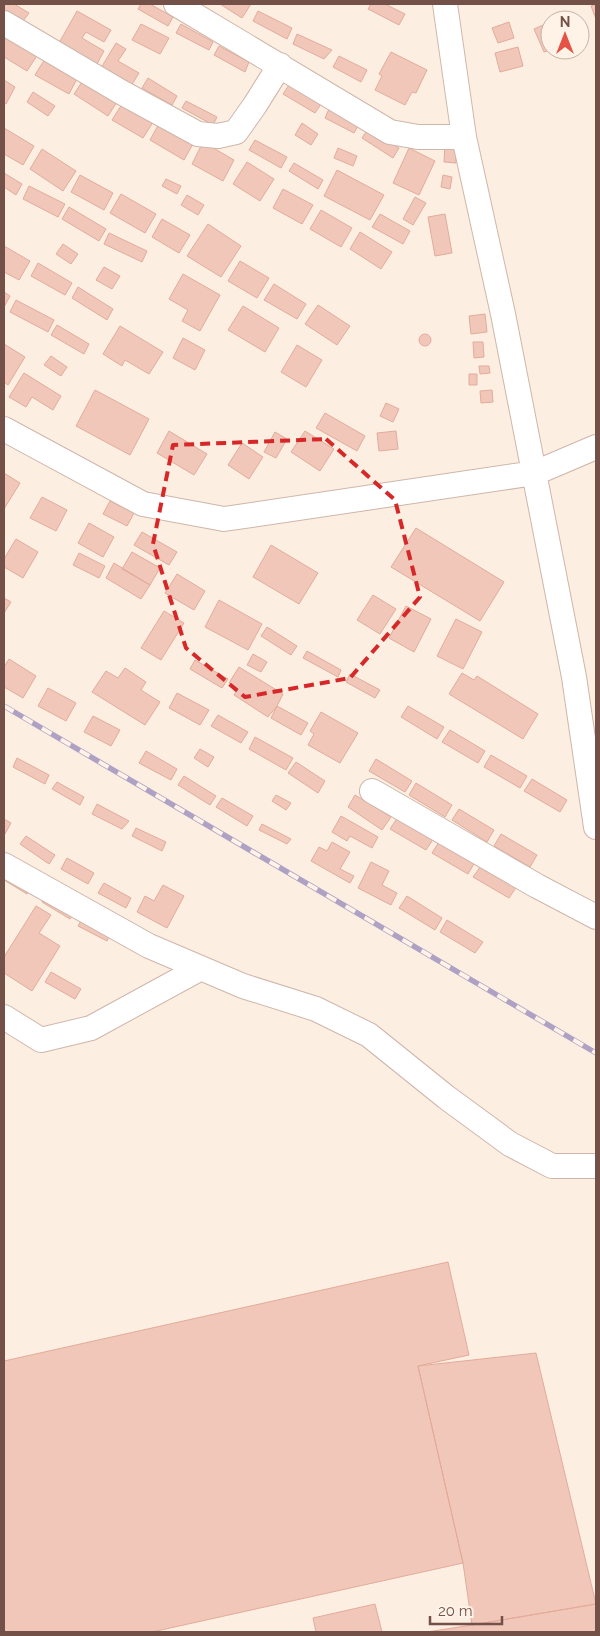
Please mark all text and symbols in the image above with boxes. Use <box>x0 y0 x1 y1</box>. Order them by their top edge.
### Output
north arrow <box>540 10 590 60</box>
text: N <box>560 14 570 30</box>
scale bar <box>430 1594 502 1626</box>
text: 20 m <box>438 1602 473 1620</box>

